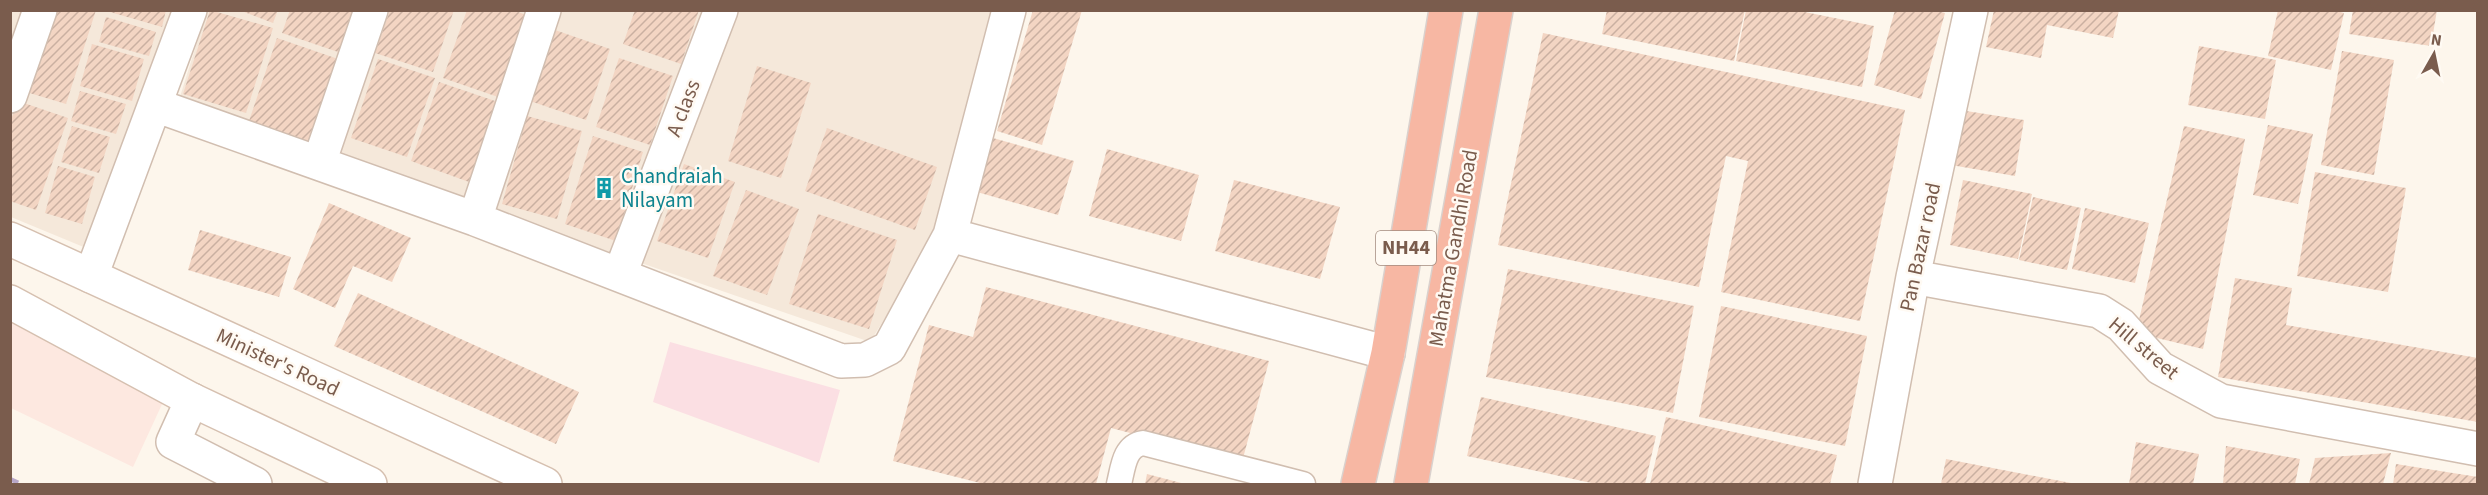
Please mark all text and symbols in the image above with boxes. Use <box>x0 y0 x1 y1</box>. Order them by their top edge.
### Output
north arrow <box>2404 24 2464 84</box>
text: N <box>2429 28 2443 52</box>
street label: A class <box>658 75 708 141</box>
street label: Mahatma Gandhi Road <box>1421 147 1485 349</box>
place label: Chandraiah Nilayam <box>621 161 723 215</box>
building icon: Chandraiah Nilayam <box>592 176 616 200</box>
street label: Pan Bazar road <box>1892 180 1948 314</box>
road number: NH44 <box>1376 231 1436 265</box>
street label: Hill street <box>2102 309 2186 387</box>
street label: Minister's Road <box>211 320 345 404</box>

